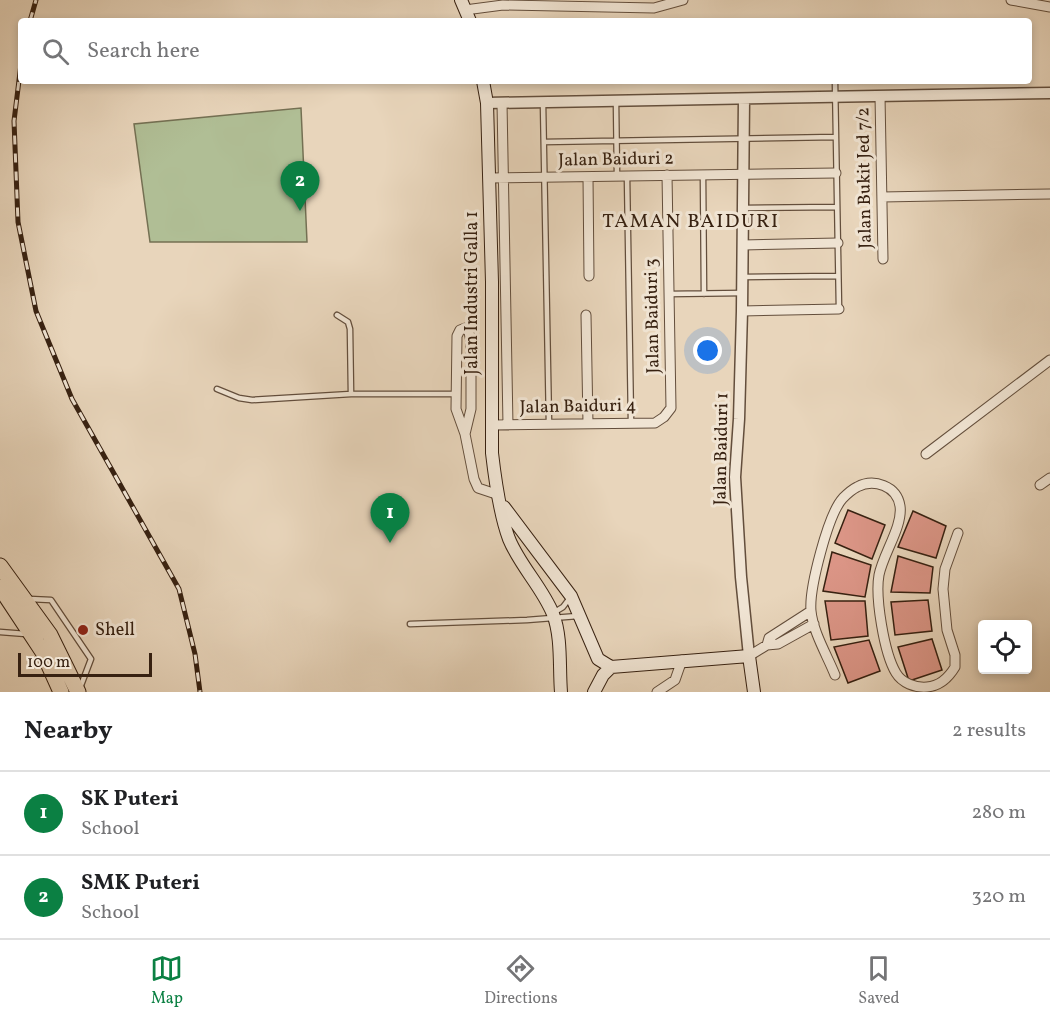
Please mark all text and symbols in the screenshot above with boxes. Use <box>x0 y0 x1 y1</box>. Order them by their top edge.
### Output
search box <box>18 18 1032 84</box>
icon: search <box>39 35 72 68</box>
text: Search here <box>87 36 200 67</box>
street label: Jalan Bukit Jed 7/2 <box>851 107 879 249</box>
street label: Jalan Baiduri 2 <box>558 146 674 174</box>
pin: 2 <box>280 162 320 211</box>
district label: TAMAN BAIDURI <box>602 208 780 236</box>
street label: Jalan Industri Galla 1 <box>460 211 485 375</box>
street label: Jalan Baiduri 3 <box>639 258 667 374</box>
your location <box>693 336 722 365</box>
street label: Jalan Baiduri 1 <box>709 392 735 506</box>
street label: Jalan Baiduri 4 <box>519 393 637 421</box>
pin: 1 <box>370 494 410 543</box>
place label: Shell <box>95 618 135 643</box>
map controls <box>978 620 1032 674</box>
button: locate <box>978 620 1032 674</box>
marker: Shell <box>76 623 90 637</box>
scale bar <box>18 650 152 678</box>
text: 100 m <box>27 652 70 674</box>
text: Nearby <box>24 713 113 749</box>
text: 2 results <box>952 717 1026 745</box>
text: SK Puteri <box>81 784 179 815</box>
text: 1 <box>39 799 48 827</box>
text: 280 m <box>971 799 1026 827</box>
text: School <box>81 815 139 843</box>
text: SMK Puteri <box>81 868 200 899</box>
text: 2 <box>38 883 49 911</box>
text: 320 m <box>971 883 1026 911</box>
text: School <box>81 899 139 927</box>
tab: Map <box>150 952 183 1010</box>
tab: Directions <box>484 952 558 1010</box>
tab: Saved <box>858 952 900 1010</box>

